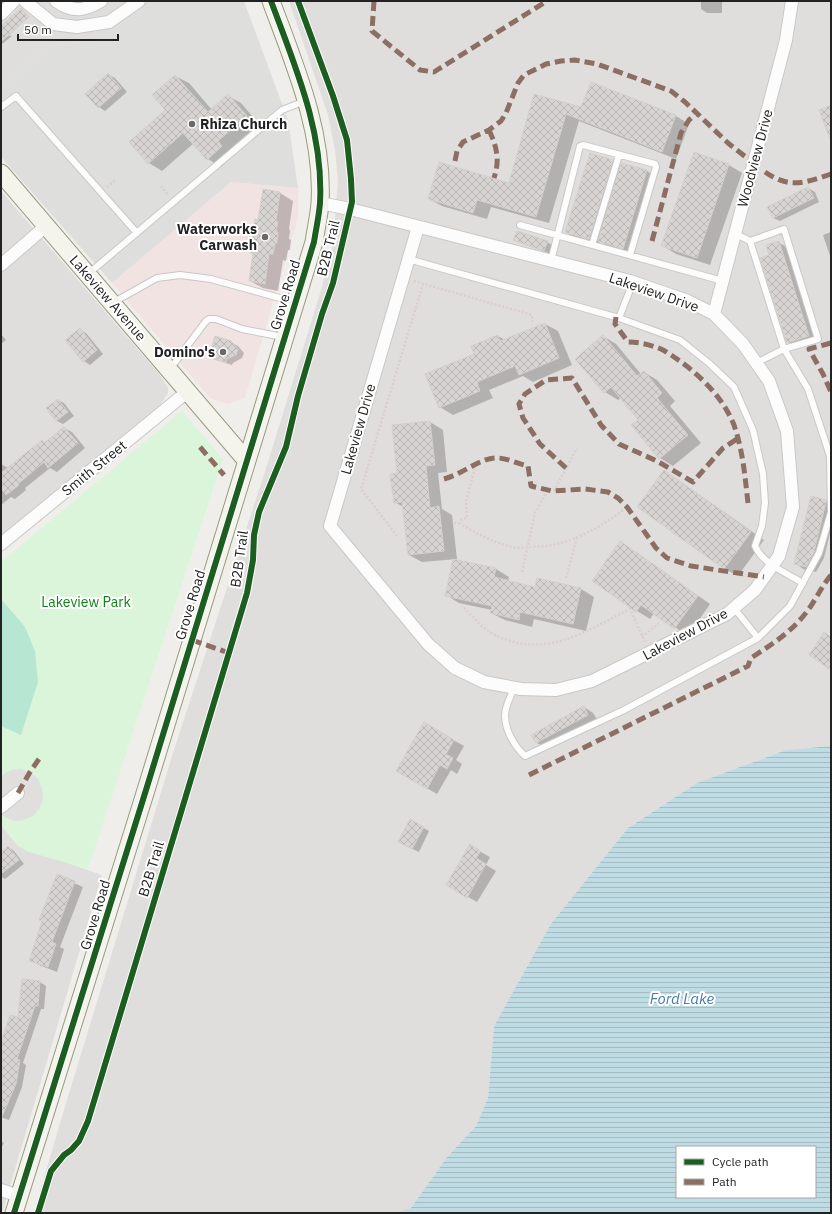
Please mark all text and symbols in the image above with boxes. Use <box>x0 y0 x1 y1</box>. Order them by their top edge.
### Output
scale bar <box>18 16 118 42</box>
text: 50 m <box>24 22 52 37</box>
street label: Woodview Drive <box>733 107 777 209</box>
place label: Rhiza Church <box>200 115 287 133</box>
marker: Rhiza Church <box>187 119 197 129</box>
street label: B2B Trail <box>312 218 344 278</box>
place label: Waterworks Carwash <box>177 220 257 254</box>
marker: Waterworks Carwash <box>260 232 270 242</box>
street label: Lakeview Avenue <box>66 251 150 345</box>
street label: Grove Road <box>266 258 304 332</box>
street label: Lakeview Drive <box>607 268 702 316</box>
place label: Domino's <box>154 343 215 361</box>
marker: Domino's <box>218 347 228 357</box>
street label: Lakeview Drive <box>336 381 380 477</box>
street label: Smith Street <box>58 436 130 500</box>
street label: B2B Trail <box>226 529 252 589</box>
street label: Grove Road <box>171 568 209 642</box>
park label: Lakeview Park <box>41 593 131 611</box>
street label: Lakeview Drive <box>639 604 731 664</box>
street label: B2B Trail <box>134 839 168 899</box>
street label: Grove Road <box>76 878 114 952</box>
water label: Ford Lake <box>650 989 715 1008</box>
legend <box>676 1146 816 1198</box>
text: Cycle path <box>712 1154 769 1169</box>
text: Path <box>712 1174 737 1189</box>

